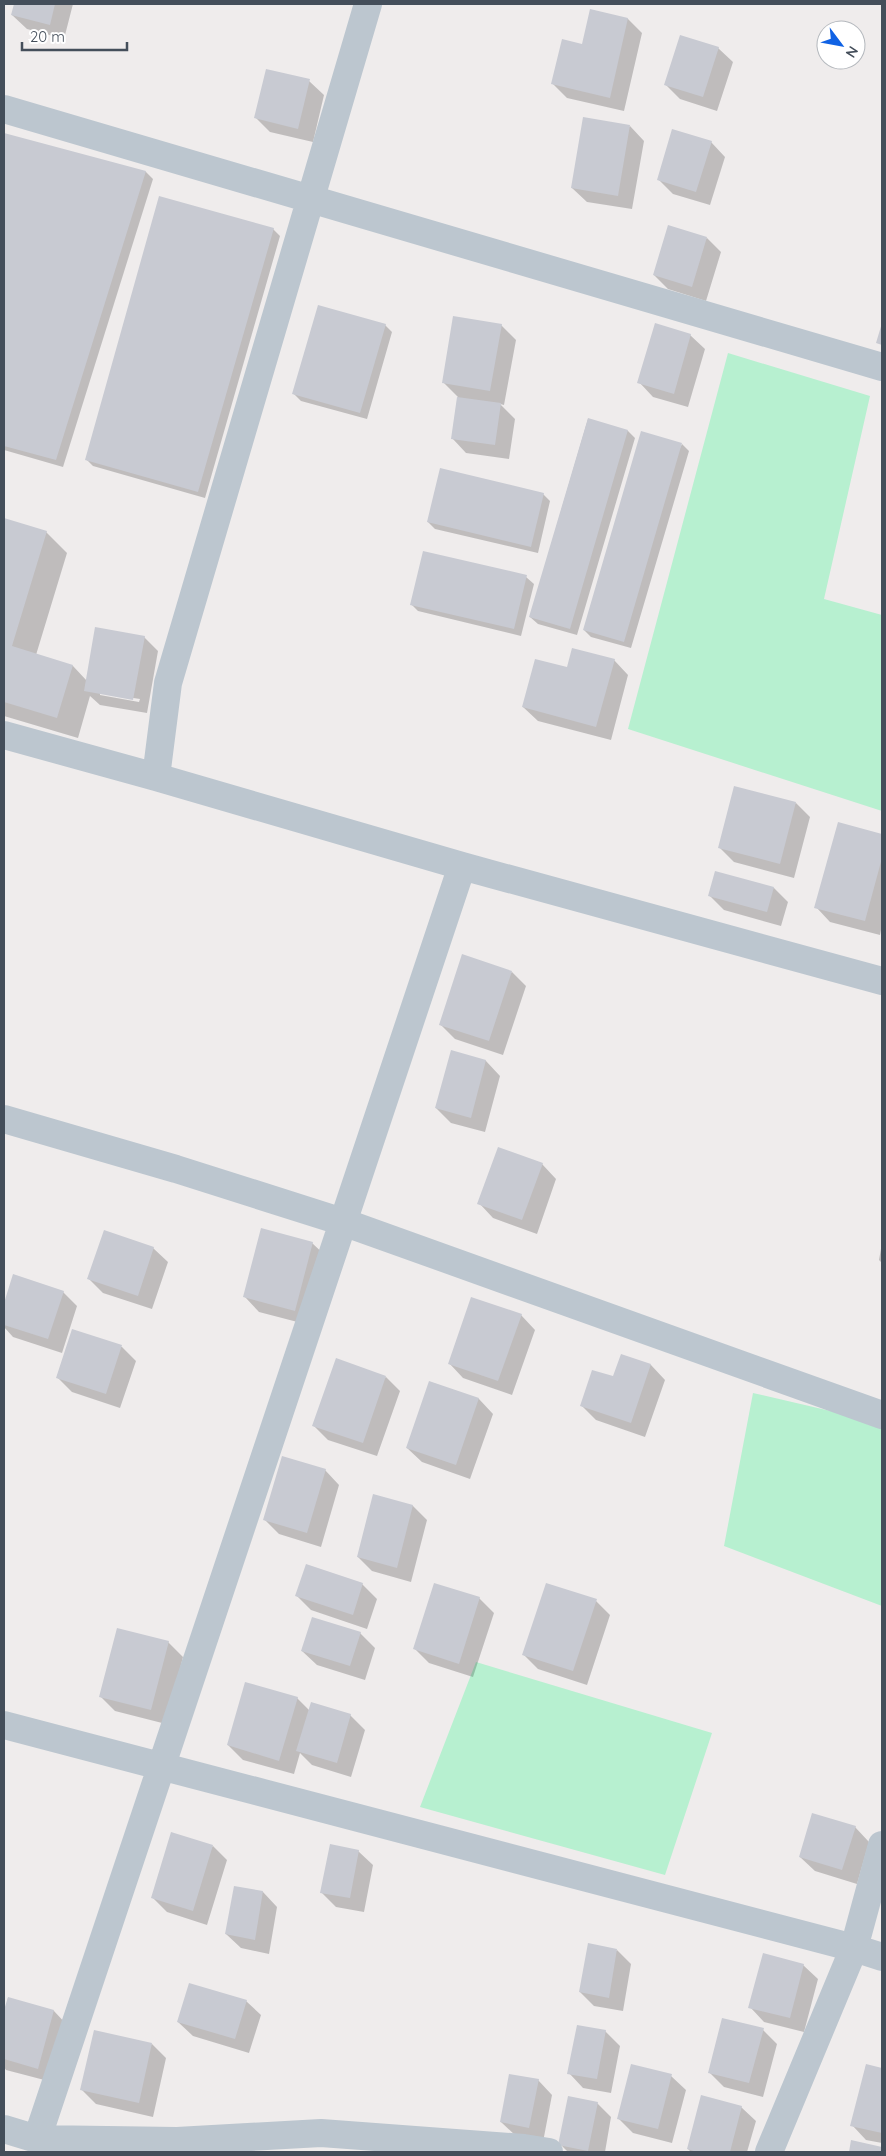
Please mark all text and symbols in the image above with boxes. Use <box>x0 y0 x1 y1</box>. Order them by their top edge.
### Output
scale bar <box>22 20 128 52</box>
north arrow <box>816 20 866 70</box>
text: 20 m <box>30 27 65 46</box>
text: N <box>842 43 862 61</box>

